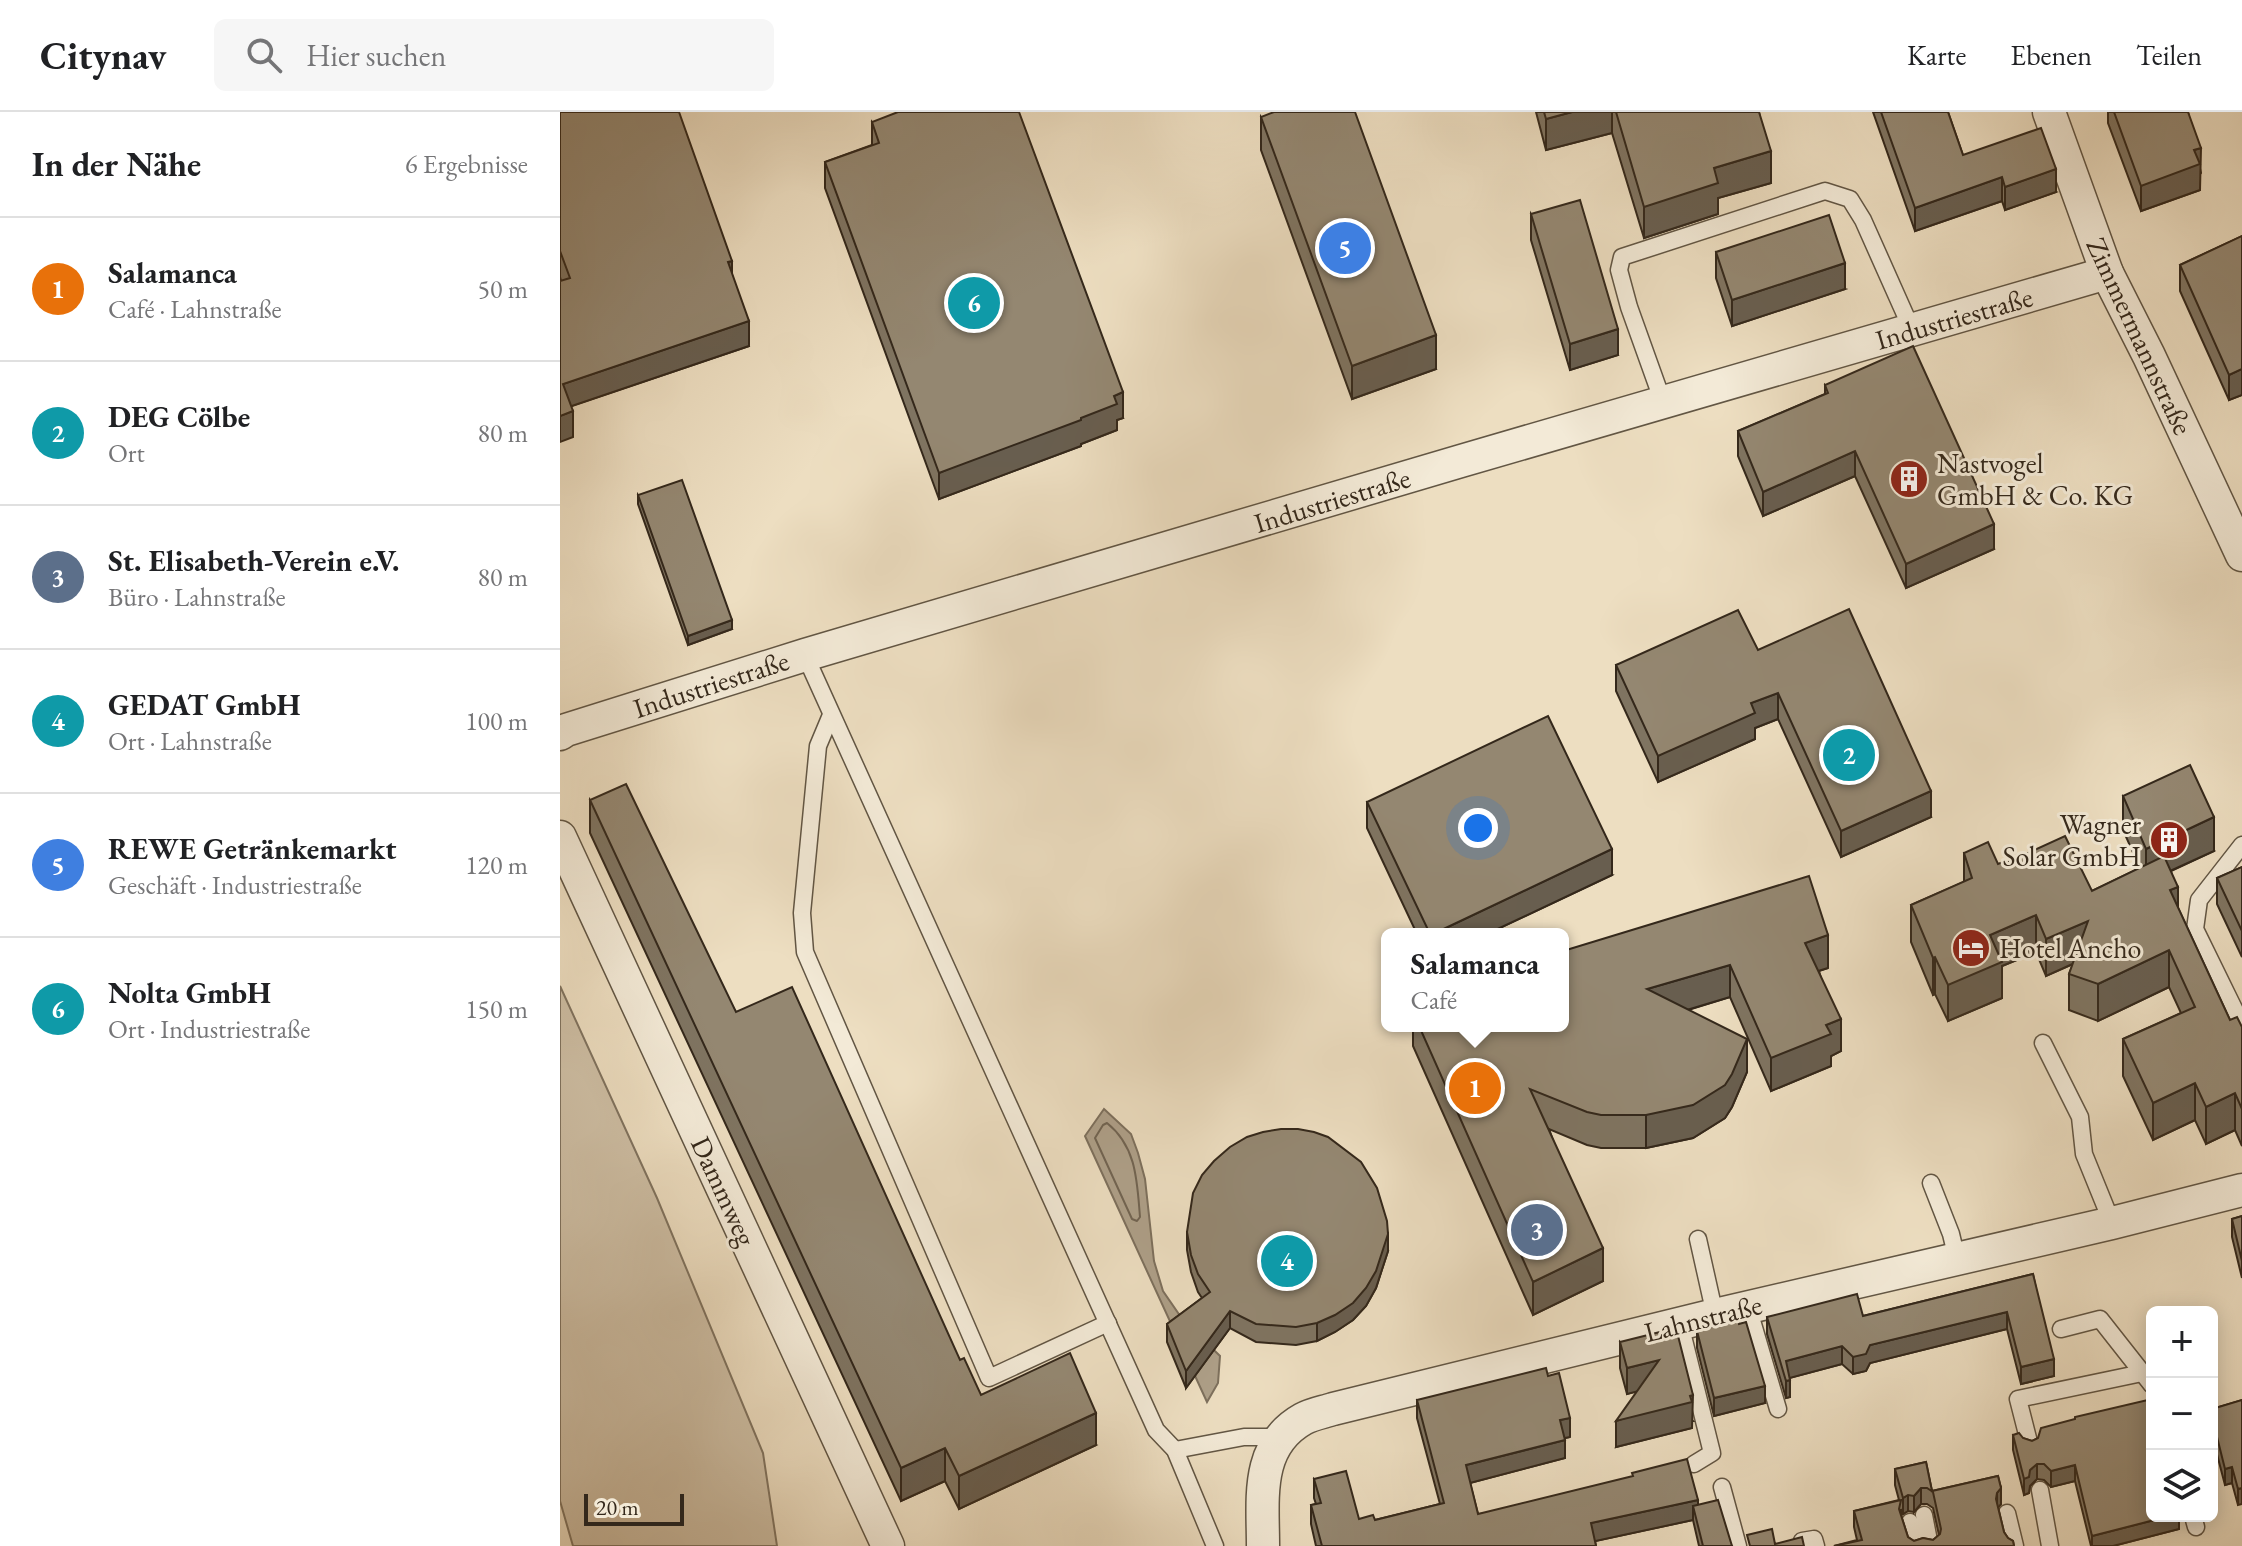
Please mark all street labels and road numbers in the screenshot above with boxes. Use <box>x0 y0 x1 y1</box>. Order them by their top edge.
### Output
street label: Zimmermannstraße <box>2079 232 2201 440</box>
street label: Industriestraße <box>1871 278 2037 358</box>
street label: Industriestraße <box>1249 459 1415 541</box>
street label: Industriestraße <box>629 642 793 726</box>
street label: Dammweg <box>683 1130 765 1252</box>
street label: Lahnstraße <box>1640 1286 1766 1350</box>

